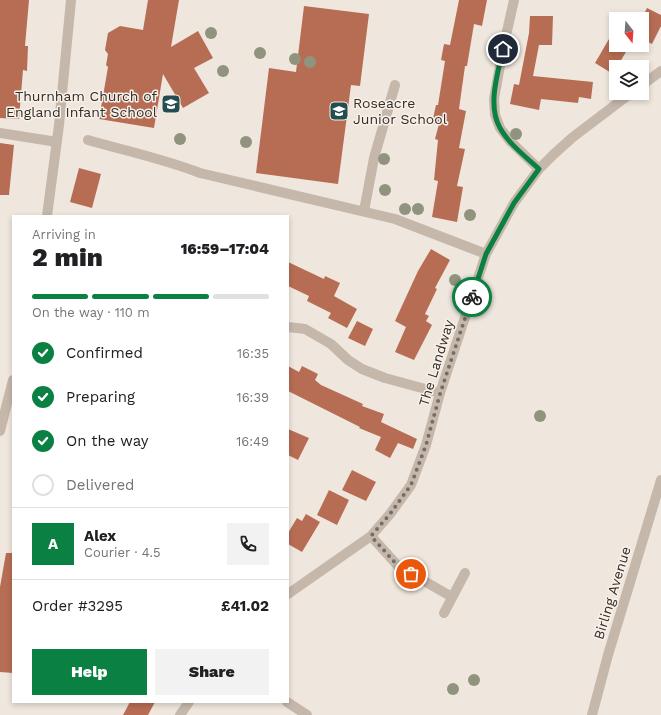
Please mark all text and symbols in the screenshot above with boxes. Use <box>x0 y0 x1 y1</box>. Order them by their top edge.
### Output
north arrow <box>609 12 649 52</box>
map controls <box>609 12 649 100</box>
pin <box>486 32 520 66</box>
icon: home <box>492 38 514 60</box>
button: layers <box>609 60 649 100</box>
place label: Thurnham Church of England Infant School <box>6 88 158 120</box>
school or university icon: Thurnham Church of England Infant School <box>160 93 182 115</box>
place label: Roseacre Junior School <box>353 95 448 127</box>
school or university icon: Roseacre Junior School <box>328 100 350 122</box>
text: Arriving in <box>32 227 96 242</box>
text: 16:59–17:04 <box>181 240 269 258</box>
text: 2 min <box>32 242 103 272</box>
courier <box>452 277 492 317</box>
icon: bike <box>461 286 483 308</box>
text: On the way · 110 m <box>32 305 150 320</box>
street label: The Landway <box>415 317 457 408</box>
icon: check <box>32 342 54 364</box>
text: Confirmed <box>66 344 143 362</box>
text: 16:35 <box>237 346 269 361</box>
icon: check <box>32 386 54 408</box>
text: Preparing <box>66 388 135 406</box>
text: 16:39 <box>237 390 269 405</box>
icon: check <box>32 430 54 452</box>
text: On the way <box>66 432 148 450</box>
text: 16:49 <box>236 434 269 449</box>
text: Delivered <box>66 476 134 494</box>
button: phone <box>227 523 269 565</box>
text: Alex <box>84 527 116 545</box>
text: A <box>48 535 58 553</box>
text: Courier · 4.5 <box>84 545 161 560</box>
street label: Birling Avenue <box>590 545 634 641</box>
pin <box>394 557 428 591</box>
icon: bag <box>400 563 422 585</box>
text: Order #3295 <box>32 597 123 615</box>
text: £41.02 <box>221 597 269 615</box>
button: Help <box>32 649 147 695</box>
button: Share <box>155 649 269 695</box>

